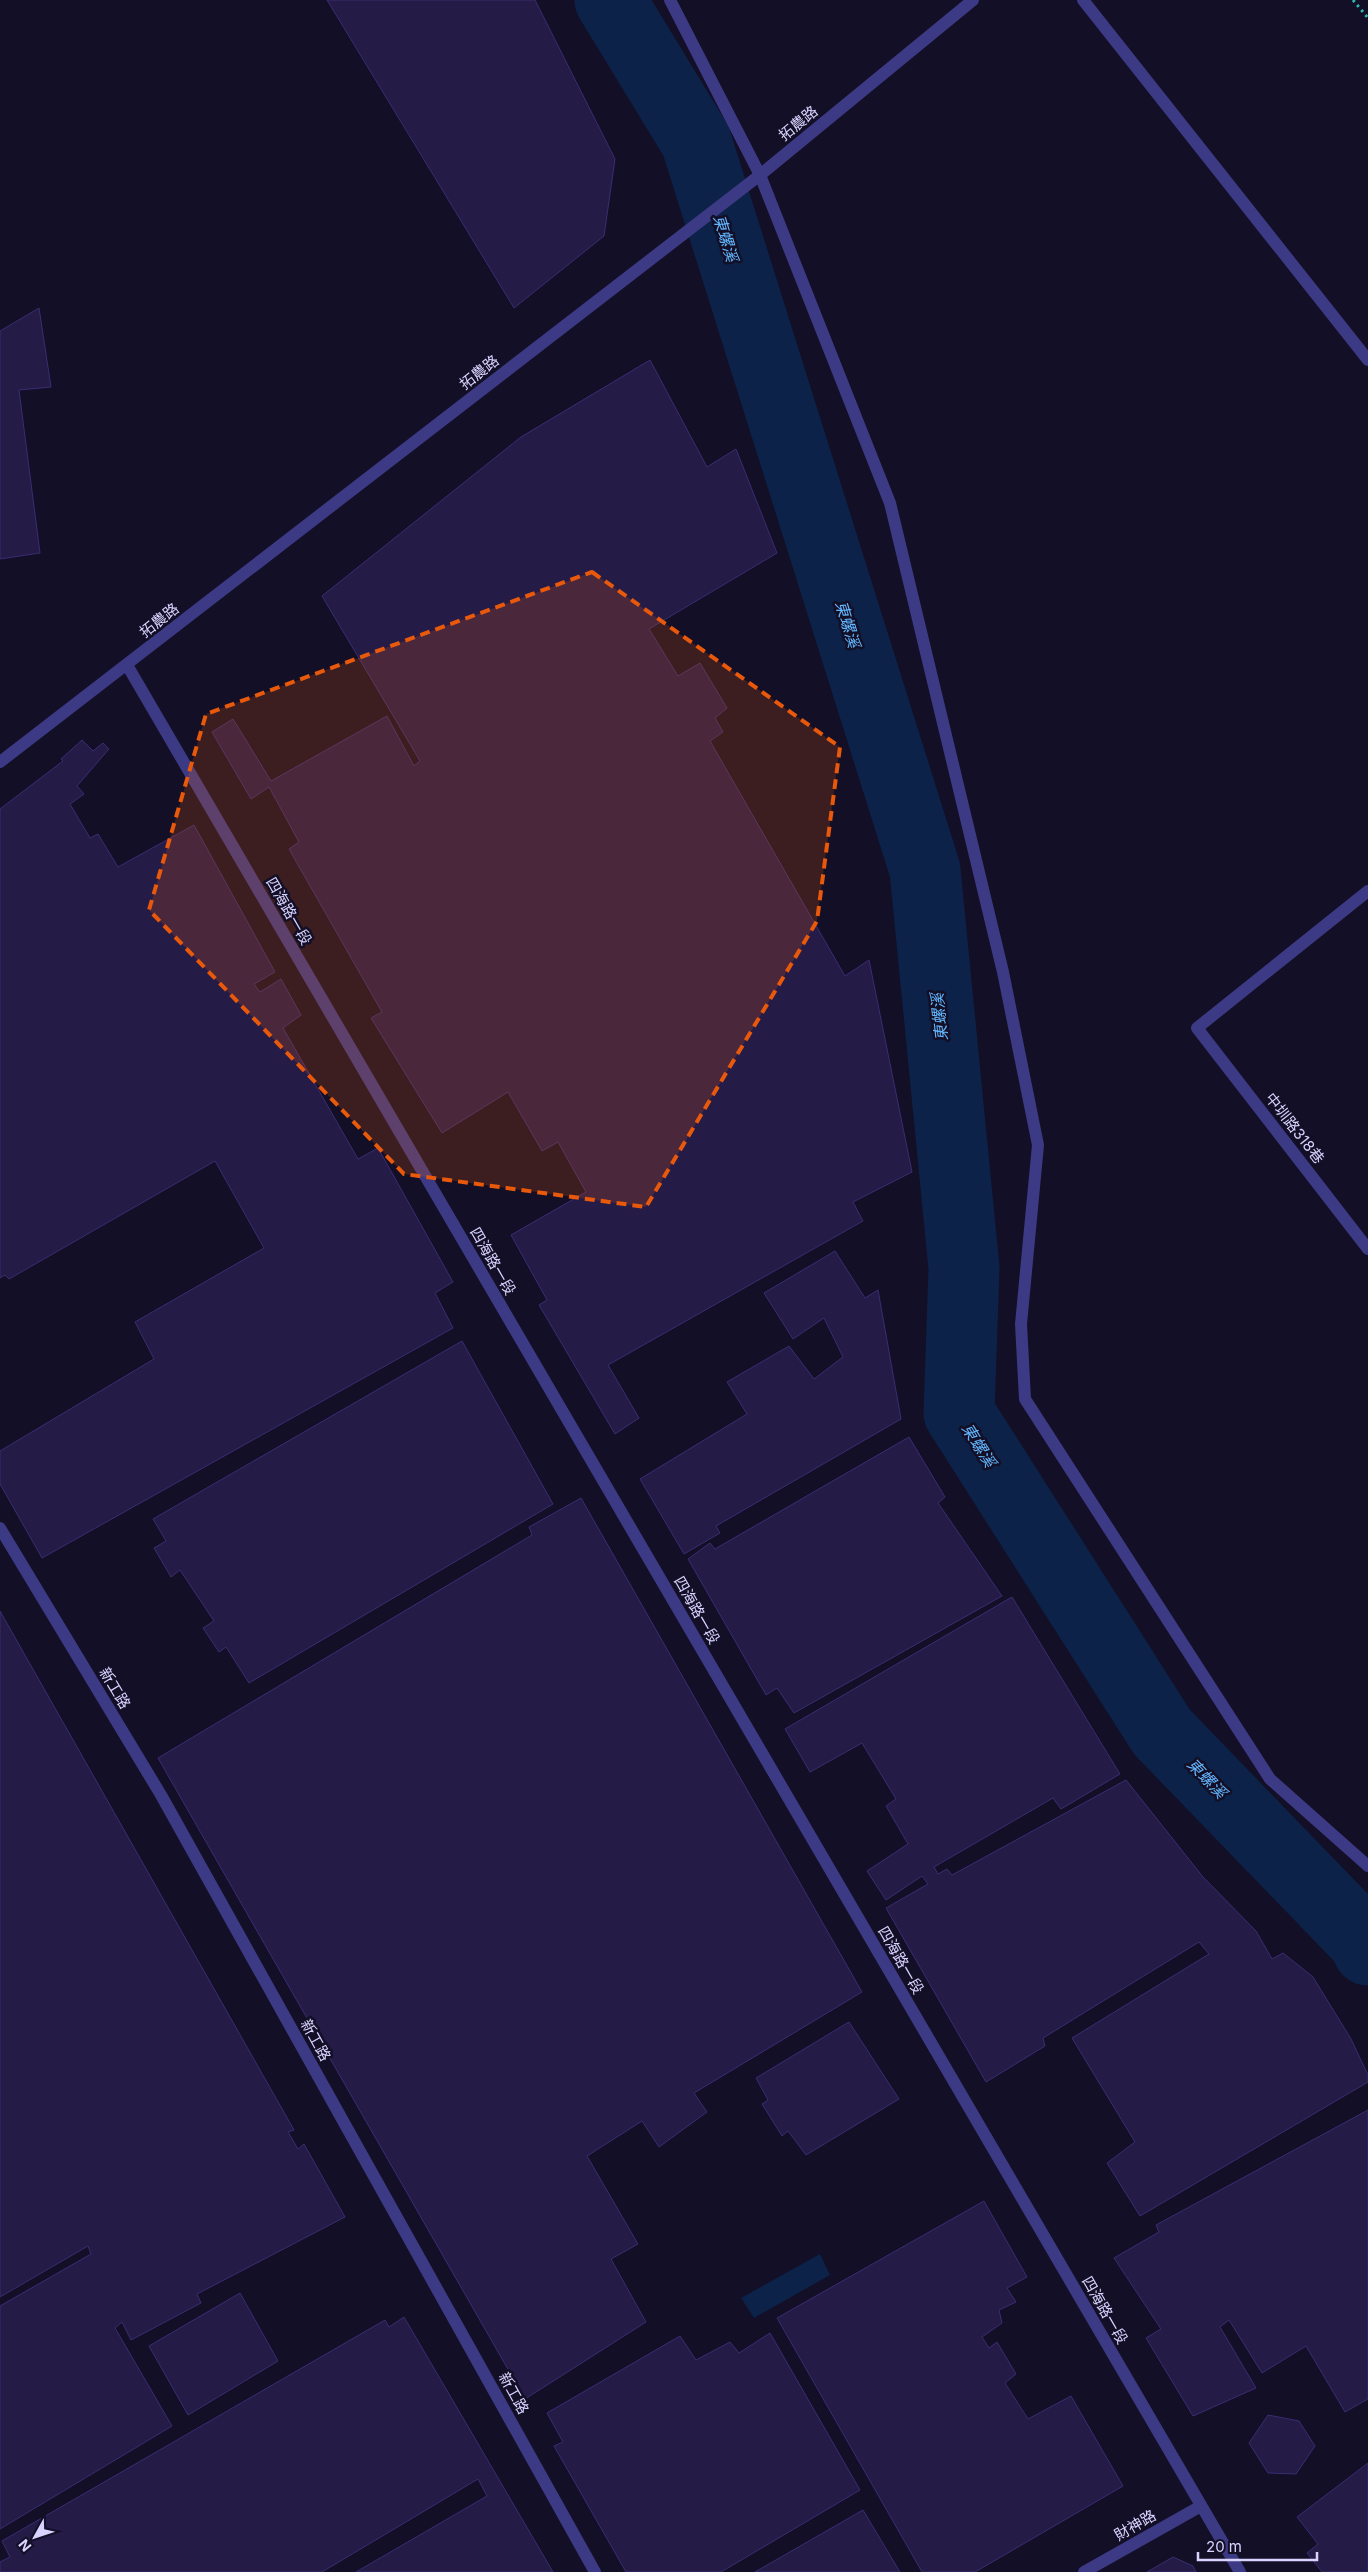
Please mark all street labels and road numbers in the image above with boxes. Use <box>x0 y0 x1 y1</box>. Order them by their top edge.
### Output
street label: 拓農路 <box>775 101 821 145</box>
street label: 拓農路 <box>455 351 503 393</box>
street label: 拓農路 <box>135 599 183 641</box>
street label: 四海路一段 <box>262 874 316 948</box>
street label: 中圳路318巷 <box>1261 1089 1329 1167</box>
street label: 四海路一段 <box>466 1224 520 1298</box>
street label: 四海路一段 <box>670 1573 724 1647</box>
street label: 新工路 <box>95 1664 135 1712</box>
street label: 四海路一段 <box>874 1923 928 1997</box>
street label: 新工路 <box>297 2016 335 2064</box>
street label: 四海路一段 <box>1078 2273 1132 2347</box>
street label: 新工路 <box>495 2369 533 2417</box>
street label: 財神路 <box>1111 2506 1159 2544</box>

